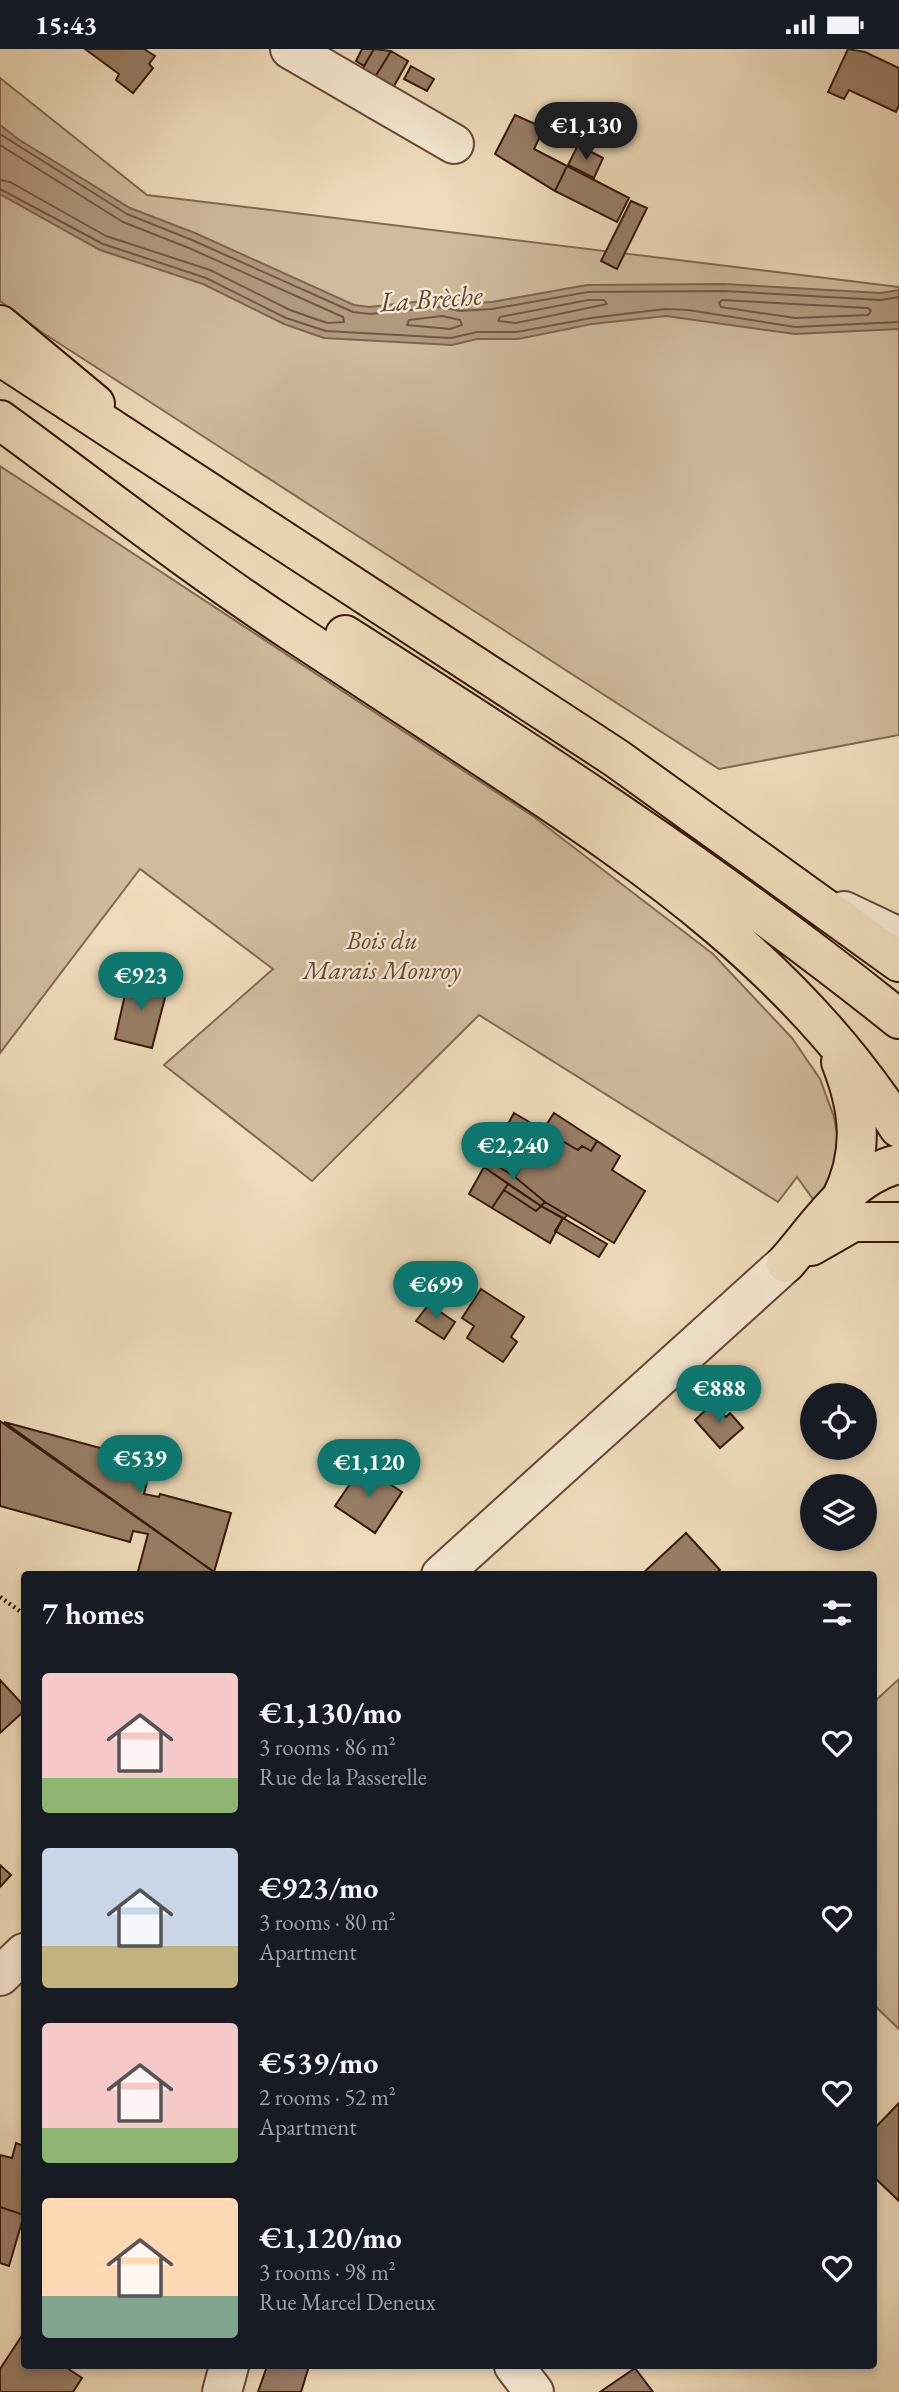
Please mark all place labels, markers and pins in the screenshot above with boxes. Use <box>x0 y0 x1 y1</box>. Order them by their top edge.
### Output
pin: €1,130 <box>529 103 643 162</box>
pin: €923 <box>100 953 182 1012</box>
pin: €2,240 <box>456 1123 570 1182</box>
pin: €699 <box>395 1261 477 1321</box>
pin: €888 <box>678 1365 760 1425</box>
pin: €539 <box>99 1435 181 1495</box>
pin: €1,120 <box>312 1439 426 1499</box>

